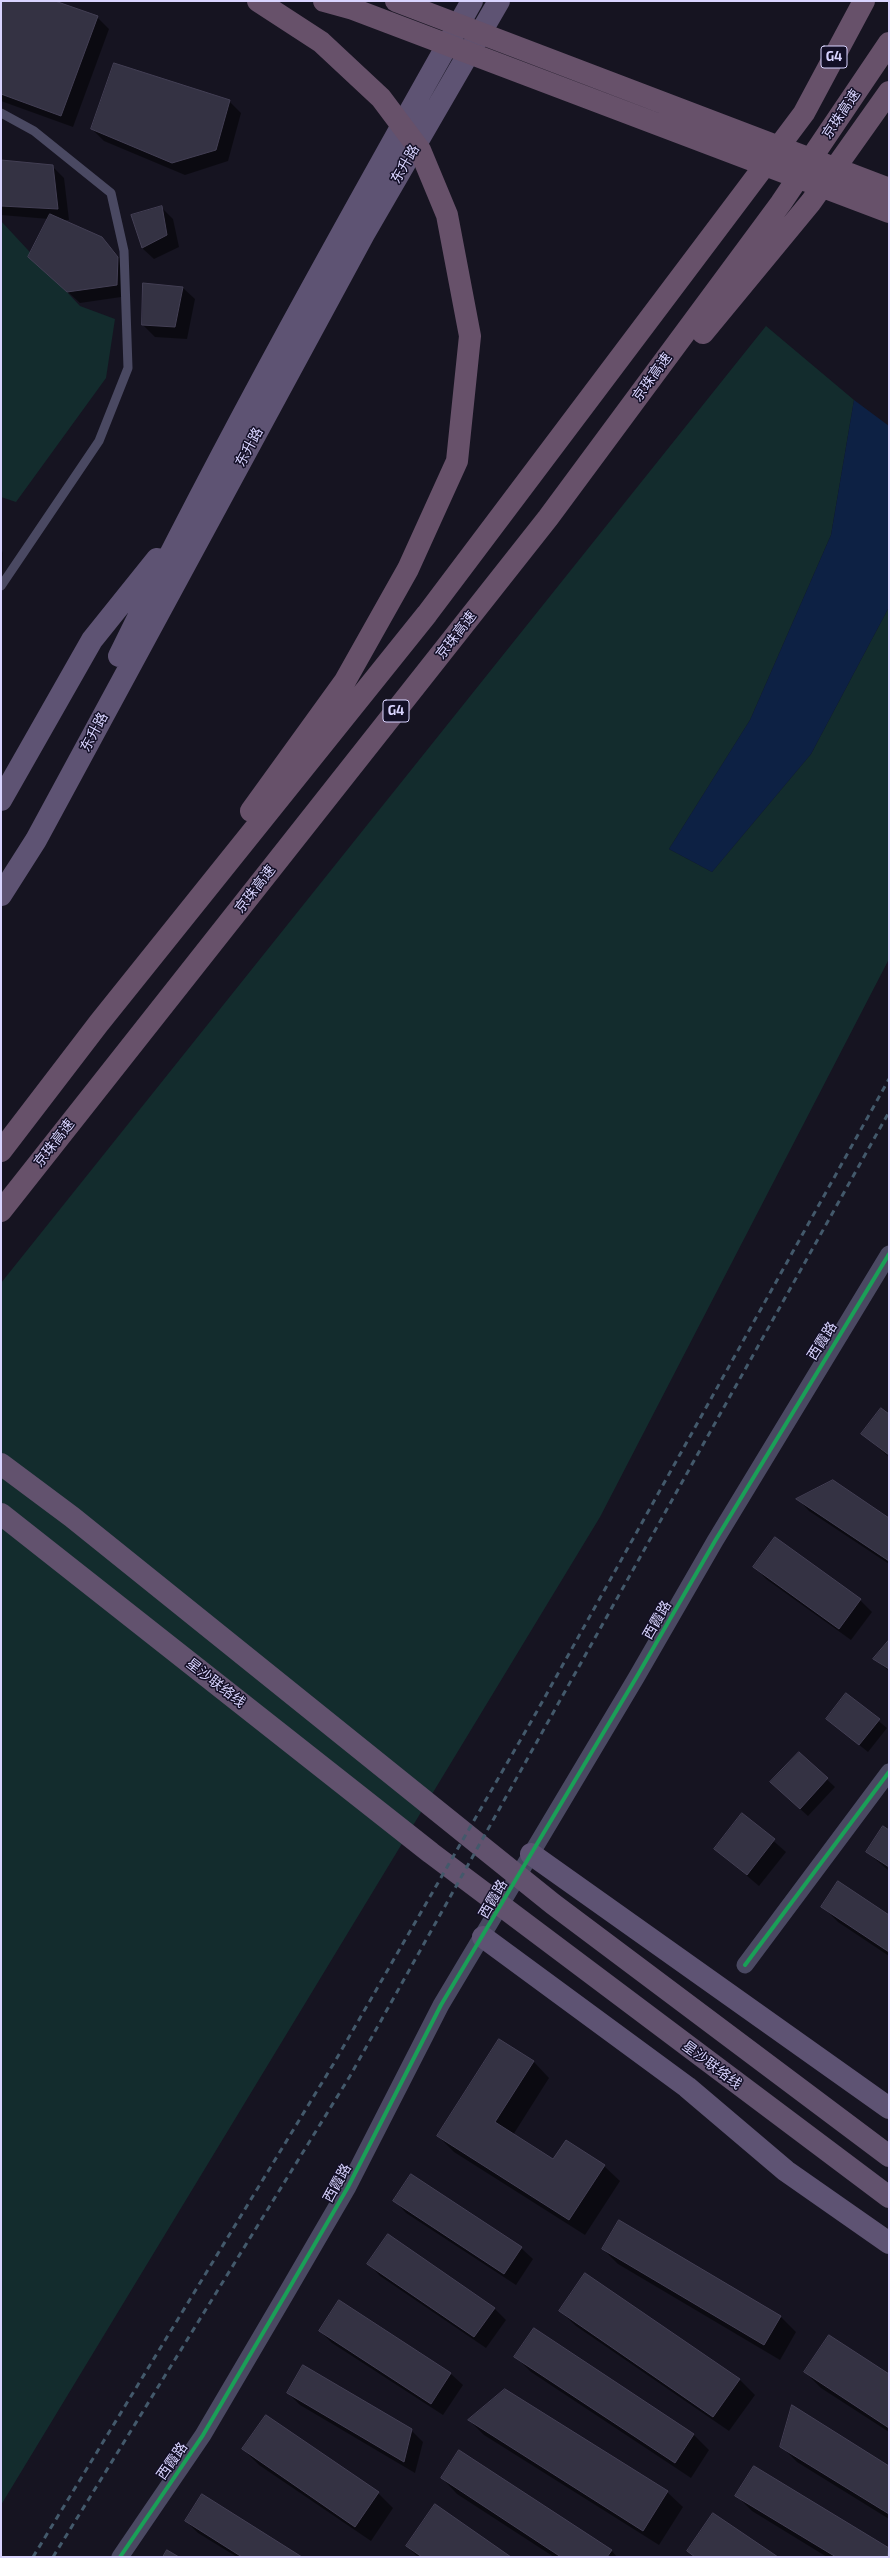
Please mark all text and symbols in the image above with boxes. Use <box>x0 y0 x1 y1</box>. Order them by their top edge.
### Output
road number: G4 <box>821 46 847 68</box>
street label: 京珠高速 <box>818 86 864 142</box>
street label: 东升路 <box>387 142 423 186</box>
street label: 京珠高速 <box>629 349 675 405</box>
street label: 东升路 <box>232 425 266 469</box>
street label: 京珠高速 <box>432 608 480 662</box>
road number: G4 <box>383 700 409 722</box>
street label: 东升路 <box>77 710 111 754</box>
street label: 京珠高速 <box>231 862 279 916</box>
street label: 京珠高速 <box>30 1116 78 1170</box>
street label: 西霞路 <box>804 1319 840 1363</box>
street label: 西霞路 <box>639 1598 675 1642</box>
street label: 星沙联络线 <box>183 1655 249 1711</box>
street label: 西霞路 <box>475 1877 511 1921</box>
street label: 星沙联络线 <box>679 2037 745 2093</box>
street label: 西霞路 <box>319 2161 355 2205</box>
street label: 西霞路 <box>153 2439 191 2483</box>

